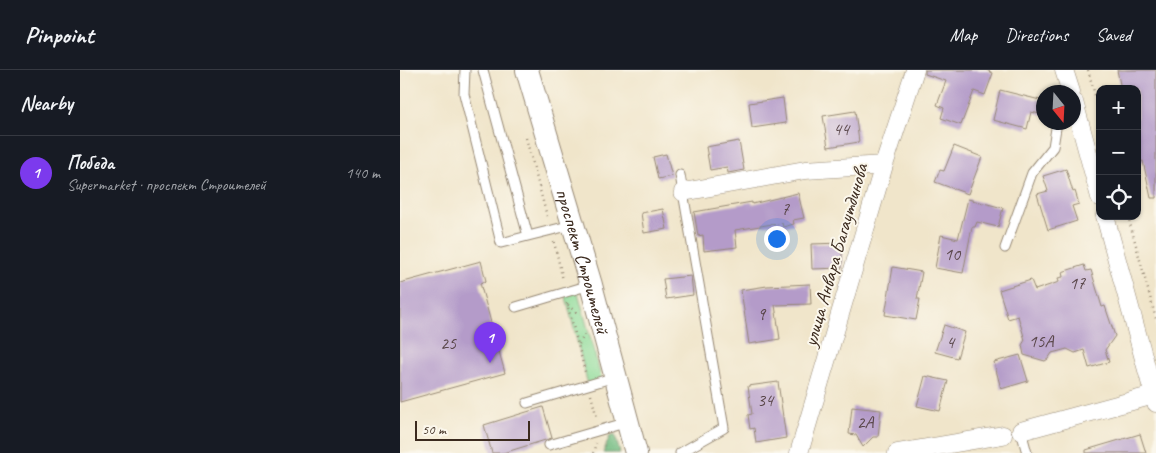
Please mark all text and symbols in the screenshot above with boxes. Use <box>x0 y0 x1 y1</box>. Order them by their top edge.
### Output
text: Pinpoint <box>25 20 94 50</box>
text: Map <box>950 24 977 46</box>
text: Directions <box>1005 24 1068 46</box>
text: Saved <box>1096 24 1131 46</box>
north arrow <box>1036 85 1081 130</box>
map controls <box>1096 85 1141 220</box>
button: + <box>1096 85 1141 130</box>
text: Nearby <box>20 90 73 116</box>
house number: 44 <box>833 118 851 140</box>
button: − <box>1096 130 1141 175</box>
text: Победа <box>67 151 114 175</box>
street label: улица Анвара Багаутдинова <box>797 159 874 350</box>
text: 1 <box>32 163 40 183</box>
text: 140 m <box>346 163 380 183</box>
text: Supermarket · проспект Строителей <box>67 175 266 195</box>
button: locate <box>1096 175 1141 220</box>
street label: проспект Строителей <box>550 185 616 338</box>
house number: 7 <box>781 198 790 220</box>
your location <box>764 226 790 252</box>
house number: 10 <box>944 243 962 265</box>
house number: 17 <box>1069 272 1086 294</box>
house number: 9 <box>757 303 767 325</box>
pin: 1 <box>474 322 506 363</box>
house number: 15А <box>1028 330 1055 352</box>
house number: 4 <box>946 331 956 353</box>
house number: 25 <box>440 332 457 354</box>
house number: 34 <box>757 389 775 411</box>
house number: 2А <box>856 411 875 433</box>
scale bar <box>415 418 530 441</box>
text: 50 m <box>422 421 446 438</box>

